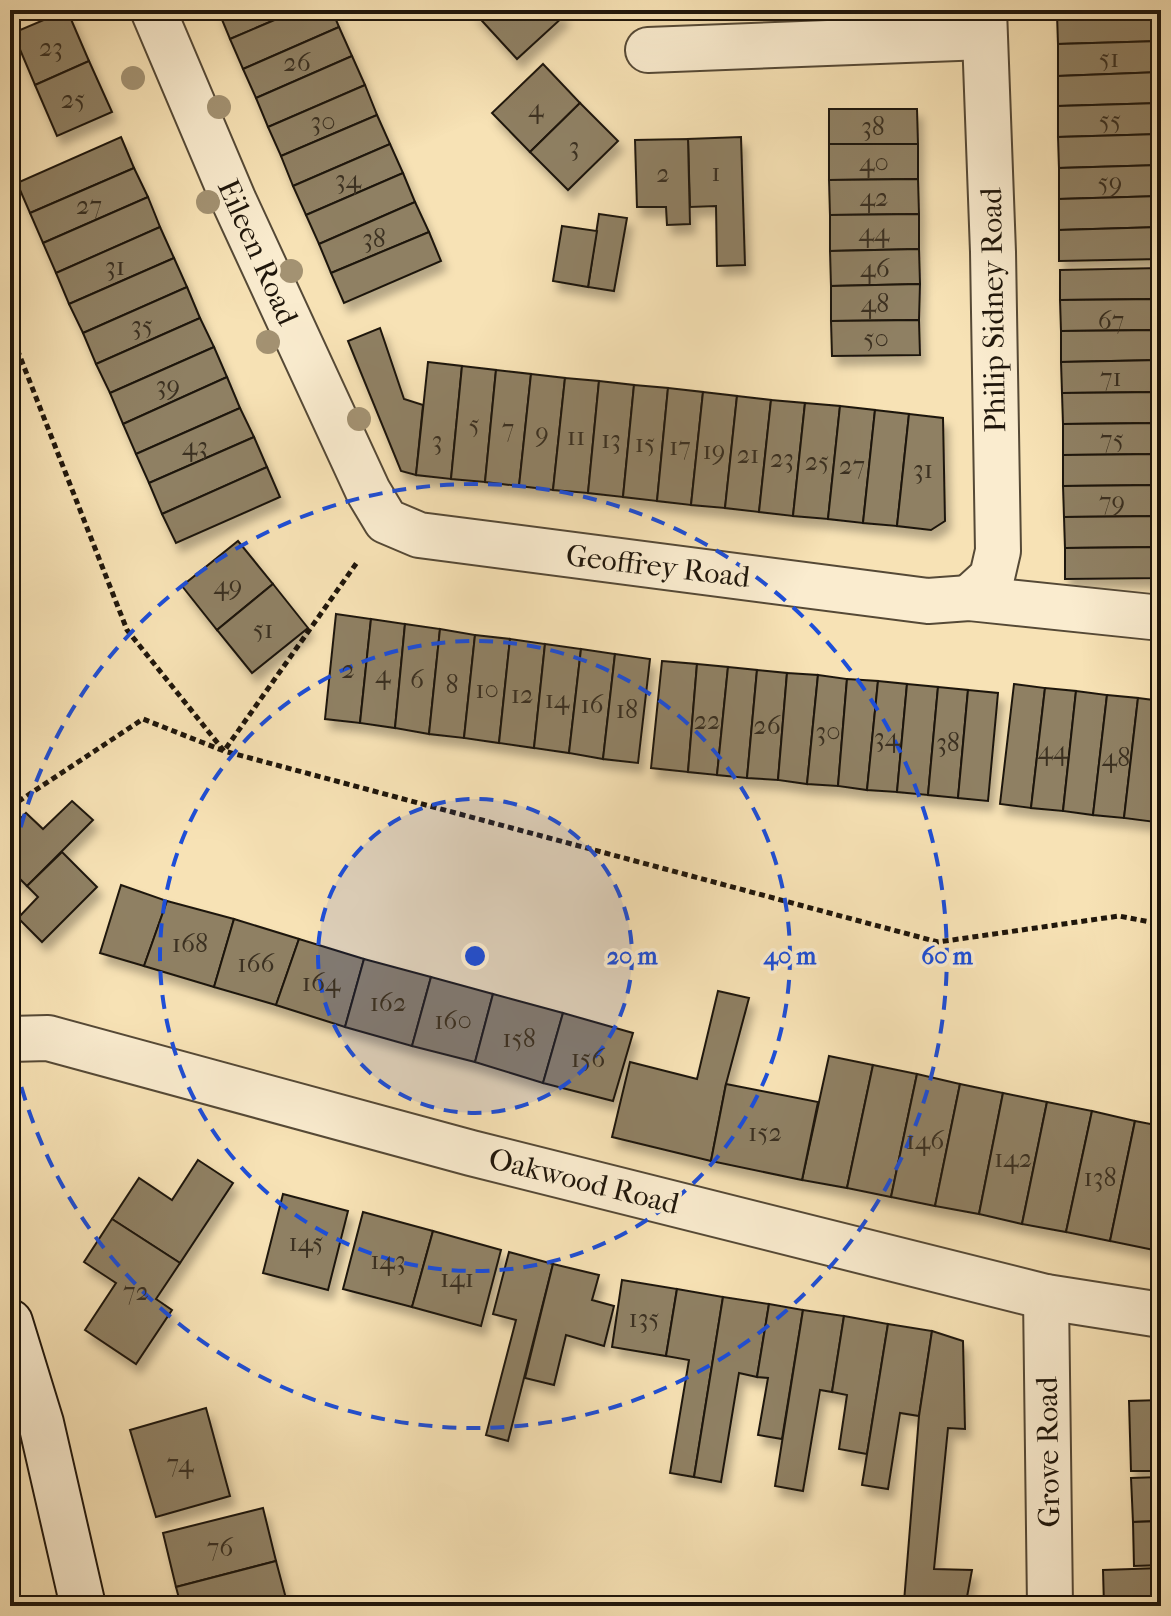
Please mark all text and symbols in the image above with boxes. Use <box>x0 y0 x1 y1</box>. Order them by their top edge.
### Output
house number: 23 <box>39 32 63 63</box>
house number: 51 <box>1099 43 1119 74</box>
house number: 26 <box>283 47 312 78</box>
house number: 25 <box>61 84 85 115</box>
house number: 4 <box>528 93 544 124</box>
house number: 55 <box>1099 105 1121 136</box>
house number: 30 <box>310 106 336 137</box>
house number: 38 <box>861 111 885 142</box>
house number: 3 <box>569 131 579 162</box>
house number: 40 <box>859 147 889 178</box>
house number: 1 <box>711 157 721 188</box>
house number: 2 <box>656 158 670 189</box>
house number: 34 <box>335 164 362 195</box>
house number: 59 <box>1098 167 1122 198</box>
street label: Eileen Road <box>210 174 305 331</box>
house number: 42 <box>860 182 888 213</box>
street label: Philip Sidney Road <box>974 187 1013 433</box>
house number: 27 <box>76 190 102 221</box>
house number: 44 <box>859 217 890 248</box>
house number: 38 <box>362 223 386 254</box>
house number: 31 <box>105 251 125 282</box>
house number: 46 <box>860 253 891 284</box>
house number: 48 <box>861 288 889 319</box>
house number: 67 <box>1098 305 1124 336</box>
house number: 35 <box>131 310 153 341</box>
house number: 50 <box>863 323 889 354</box>
house number: 71 <box>1100 362 1122 393</box>
house number: 39 <box>156 370 180 401</box>
house number: 5 <box>468 409 480 440</box>
house number: 7 <box>502 413 514 444</box>
house number: 9 <box>535 417 549 448</box>
house number: 11 <box>567 421 585 452</box>
house number: 13 <box>601 424 621 455</box>
house number: 75 <box>1100 424 1124 455</box>
house number: 3 <box>432 425 442 456</box>
house number: 15 <box>635 428 655 459</box>
house number: 43 <box>182 431 208 462</box>
house number: 17 <box>669 431 691 462</box>
house number: 19 <box>703 435 725 466</box>
house number: 21 <box>737 439 759 470</box>
house number: 23 <box>770 443 794 474</box>
house number: 25 <box>805 446 829 477</box>
house number: 27 <box>839 450 865 481</box>
house number: 31 <box>913 454 933 485</box>
house number: 79 <box>1099 486 1125 517</box>
street label: Geoffrey Road <box>564 538 753 595</box>
house number: 49 <box>214 570 242 601</box>
house number: 51 <box>253 614 273 645</box>
house number: 2 <box>341 654 355 685</box>
house number: 4 <box>375 659 391 690</box>
house number: 6 <box>410 664 425 695</box>
house number: 8 <box>445 669 459 700</box>
house number: 10 <box>475 674 499 705</box>
house number: 12 <box>511 679 533 710</box>
house number: 14 <box>545 684 570 715</box>
house number: 16 <box>580 689 605 720</box>
house number: 18 <box>616 694 638 725</box>
house number: 22 <box>694 705 720 736</box>
house number: 26 <box>753 710 782 741</box>
house number: 30 <box>815 716 841 747</box>
house number: 34 <box>874 722 901 753</box>
house number: 38 <box>936 727 960 758</box>
house number: 44 <box>1038 735 1069 766</box>
house number: 48 <box>1102 742 1130 773</box>
house number: 168 <box>172 928 208 959</box>
centre of rings <box>461 942 489 970</box>
text: 20 m <box>607 942 658 970</box>
text: 40 m <box>763 942 817 971</box>
text: 60 m <box>921 942 974 970</box>
house number: 166 <box>237 948 276 979</box>
house number: 164 <box>302 967 341 998</box>
house number: 162 <box>370 987 406 1018</box>
house number: 160 <box>434 1005 472 1036</box>
house number: 158 <box>502 1023 536 1054</box>
house number: 156 <box>571 1043 606 1074</box>
house number: 152 <box>748 1117 782 1148</box>
house number: 146 <box>906 1125 945 1156</box>
street label: Oakwood Road <box>485 1141 683 1222</box>
house number: 142 <box>994 1143 1032 1174</box>
house number: 138 <box>1083 1162 1117 1193</box>
house number: 145 <box>288 1227 324 1258</box>
house number: 143 <box>370 1245 406 1276</box>
house number: 141 <box>440 1263 474 1294</box>
house number: 72 <box>123 1276 149 1307</box>
house number: 135 <box>628 1303 660 1334</box>
street label: Grove Road <box>1030 1376 1067 1528</box>
house number: 74 <box>166 1448 194 1479</box>
house number: 76 <box>207 1532 234 1563</box>

